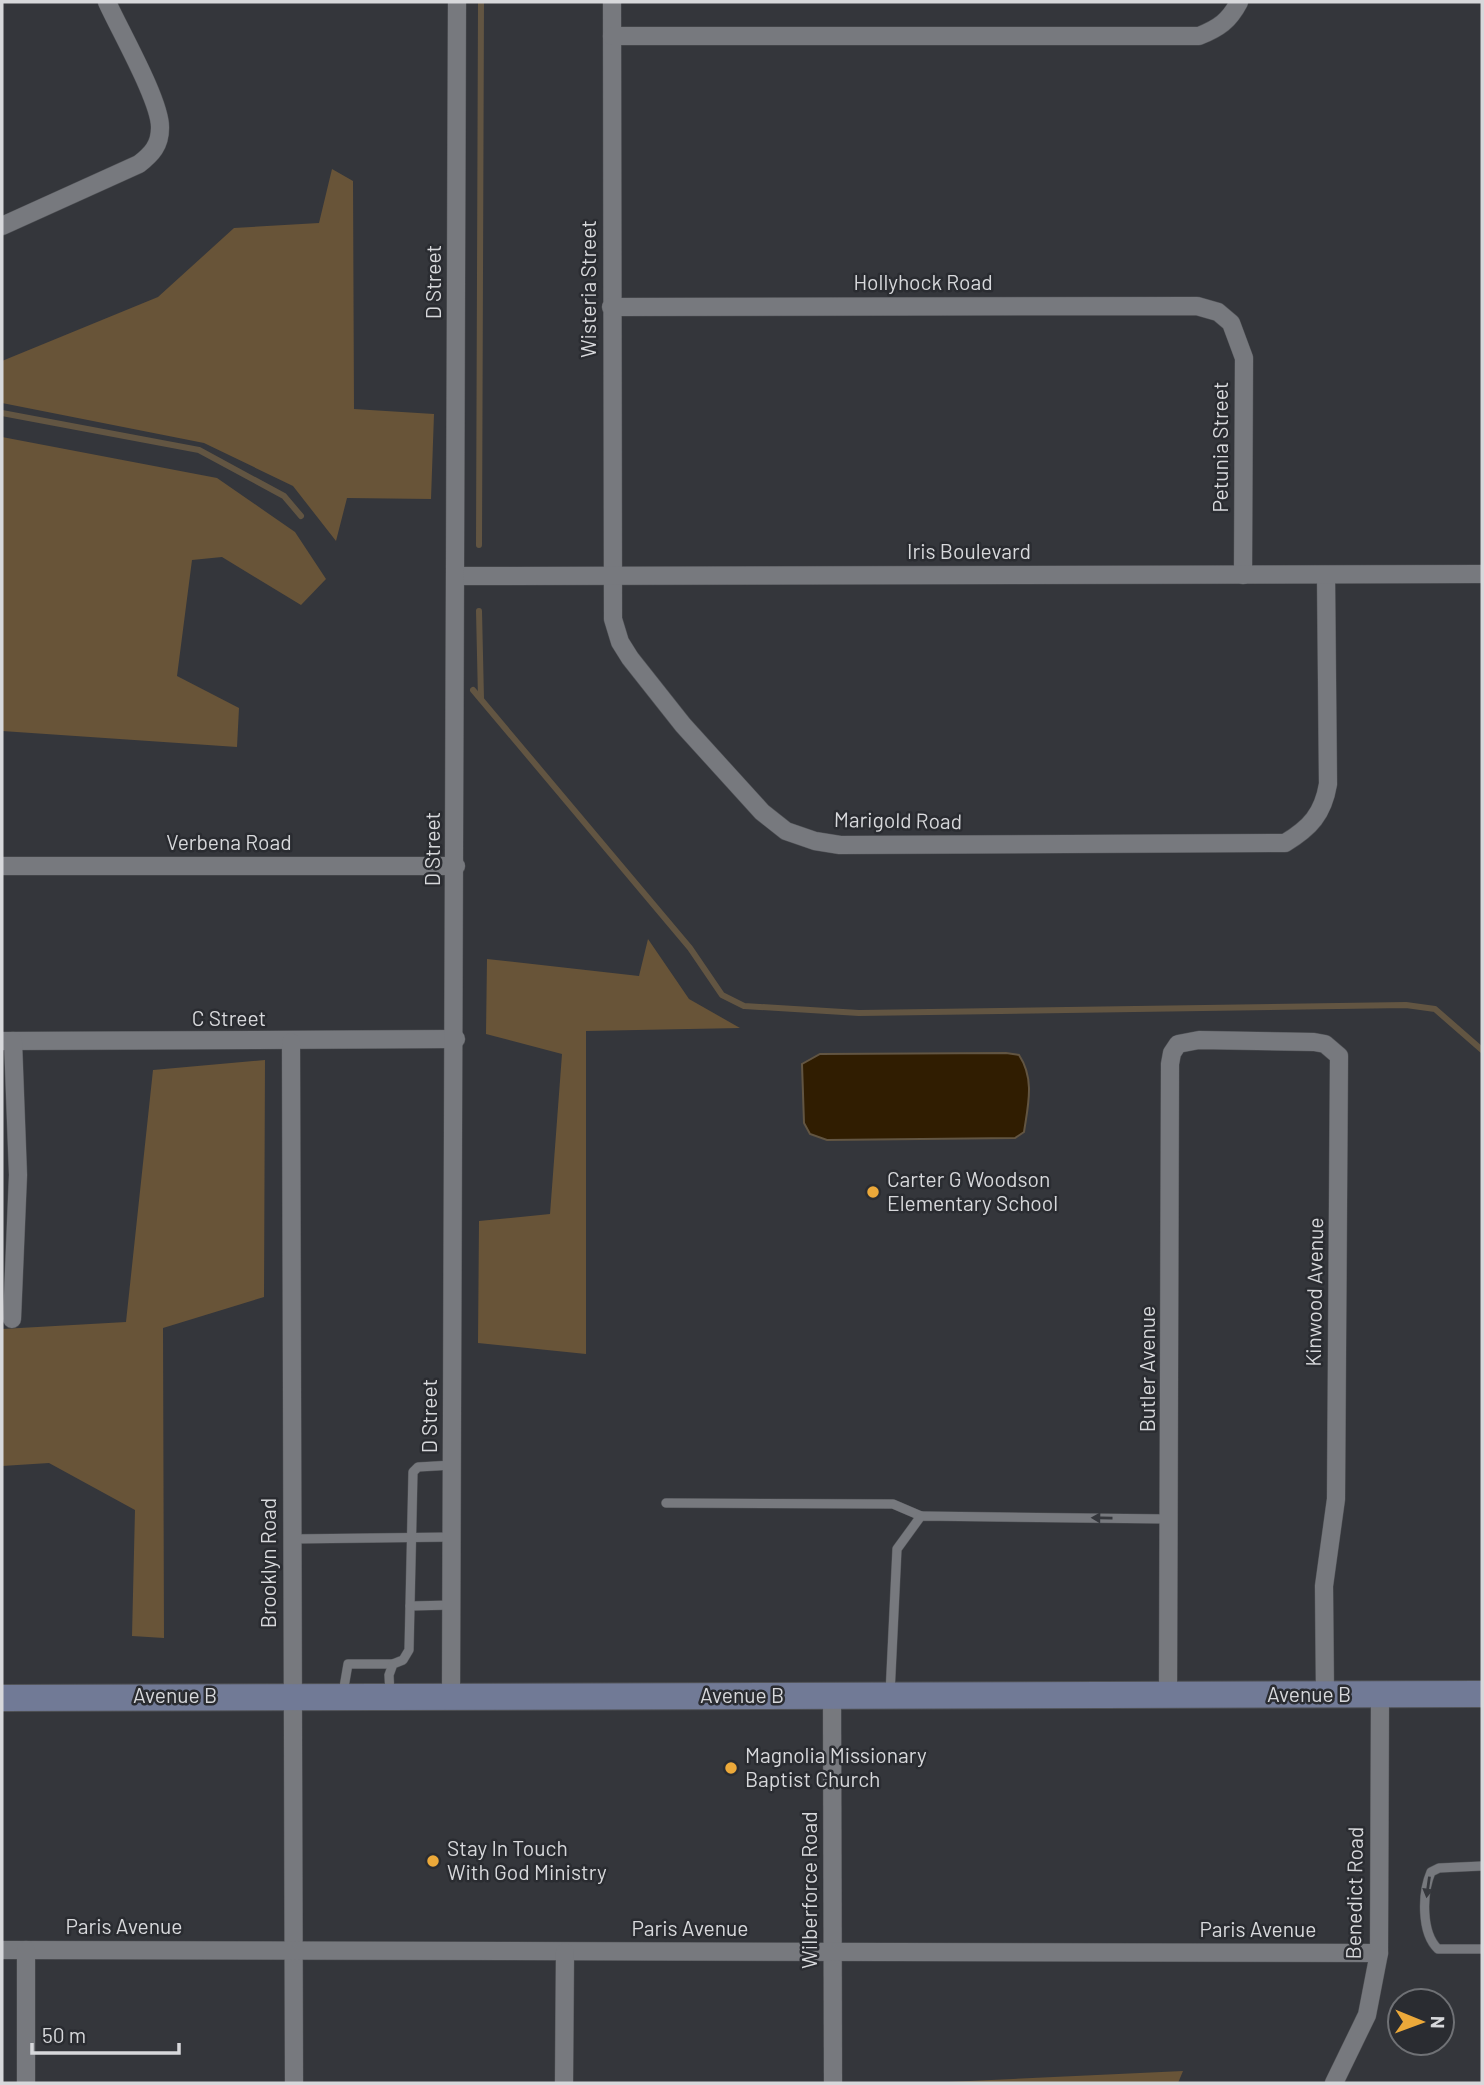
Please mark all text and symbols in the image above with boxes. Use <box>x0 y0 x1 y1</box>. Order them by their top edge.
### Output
street label: Wisteria Street <box>575 220 600 358</box>
street label: D Street <box>420 245 445 319</box>
street label: Hollyhock Road <box>853 269 993 294</box>
street label: Petunia Street <box>1207 382 1232 512</box>
street label: Iris Boulevard <box>907 538 1031 563</box>
street label: Marigold Road <box>834 806 962 833</box>
street label: D Street <box>419 812 444 886</box>
street label: Verbena Road <box>166 829 292 854</box>
street label: C Street <box>192 1005 266 1030</box>
place label: Carter G Woodson Elementary School <box>887 1166 1058 1215</box>
marker: Carter G Woodson Elementary School <box>865 1184 881 1200</box>
street label: Kinwood Avenue <box>1300 1217 1327 1367</box>
street label: Butler Avenue <box>1134 1306 1159 1432</box>
street label: D Street <box>416 1379 441 1453</box>
street label: Brooklyn Road <box>255 1498 280 1628</box>
one-way arrow <box>1091 1512 1113 1523</box>
street label: Avenue B <box>1267 1681 1351 1706</box>
street label: Avenue B <box>133 1682 217 1707</box>
street label: Avenue B <box>700 1682 784 1707</box>
place label: Magnolia Missionary Baptist Church <box>745 1742 927 1791</box>
marker: Magnolia Missionary Baptist Church <box>723 1760 739 1776</box>
street label: Wilberforce Road <box>796 1811 821 1969</box>
street label: Benedict Road <box>1340 1826 1367 1960</box>
place label: Stay In Touch With God Ministry <box>447 1835 607 1884</box>
marker: Stay In Touch With God Ministry <box>425 1853 441 1869</box>
one-way arrow <box>1422 1876 1433 1898</box>
street label: Paris Avenue <box>65 1913 183 1938</box>
street label: Paris Avenue <box>631 1915 749 1940</box>
street label: Paris Avenue <box>1199 1916 1317 1941</box>
north arrow <box>1386 1987 1456 2057</box>
scale bar <box>32 2011 178 2056</box>
text: N <box>1427 2016 1450 2029</box>
text: 50 m <box>42 2022 86 2047</box>

